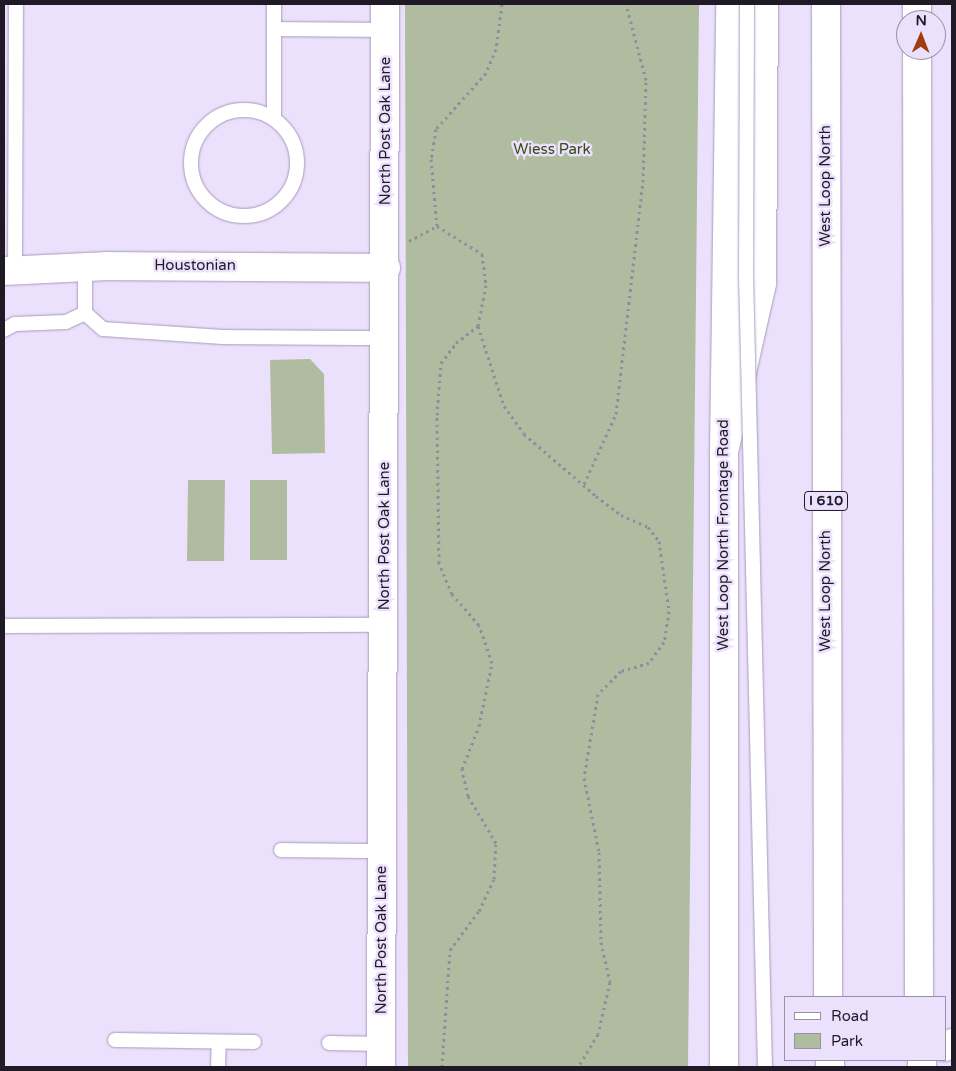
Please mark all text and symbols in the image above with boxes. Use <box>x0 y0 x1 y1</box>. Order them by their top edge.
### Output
north arrow <box>896 10 946 60</box>
text: N <box>915 12 927 29</box>
street label: North Post Oak Lane <box>377 57 395 205</box>
street label: West Loop North <box>817 125 835 247</box>
park label: Wiess Park <box>513 141 591 159</box>
street label: Houstonian <box>154 257 236 275</box>
street label: West Loop North Frontage Road <box>715 419 733 651</box>
street label: North Post Oak Lane <box>376 462 394 610</box>
road number: I 610 <box>804 490 848 512</box>
street label: West Loop North <box>817 530 835 652</box>
street label: North Post Oak Lane <box>373 866 391 1014</box>
legend <box>784 996 946 1061</box>
text: Road <box>831 1007 869 1025</box>
text: Park <box>831 1032 863 1050</box>

